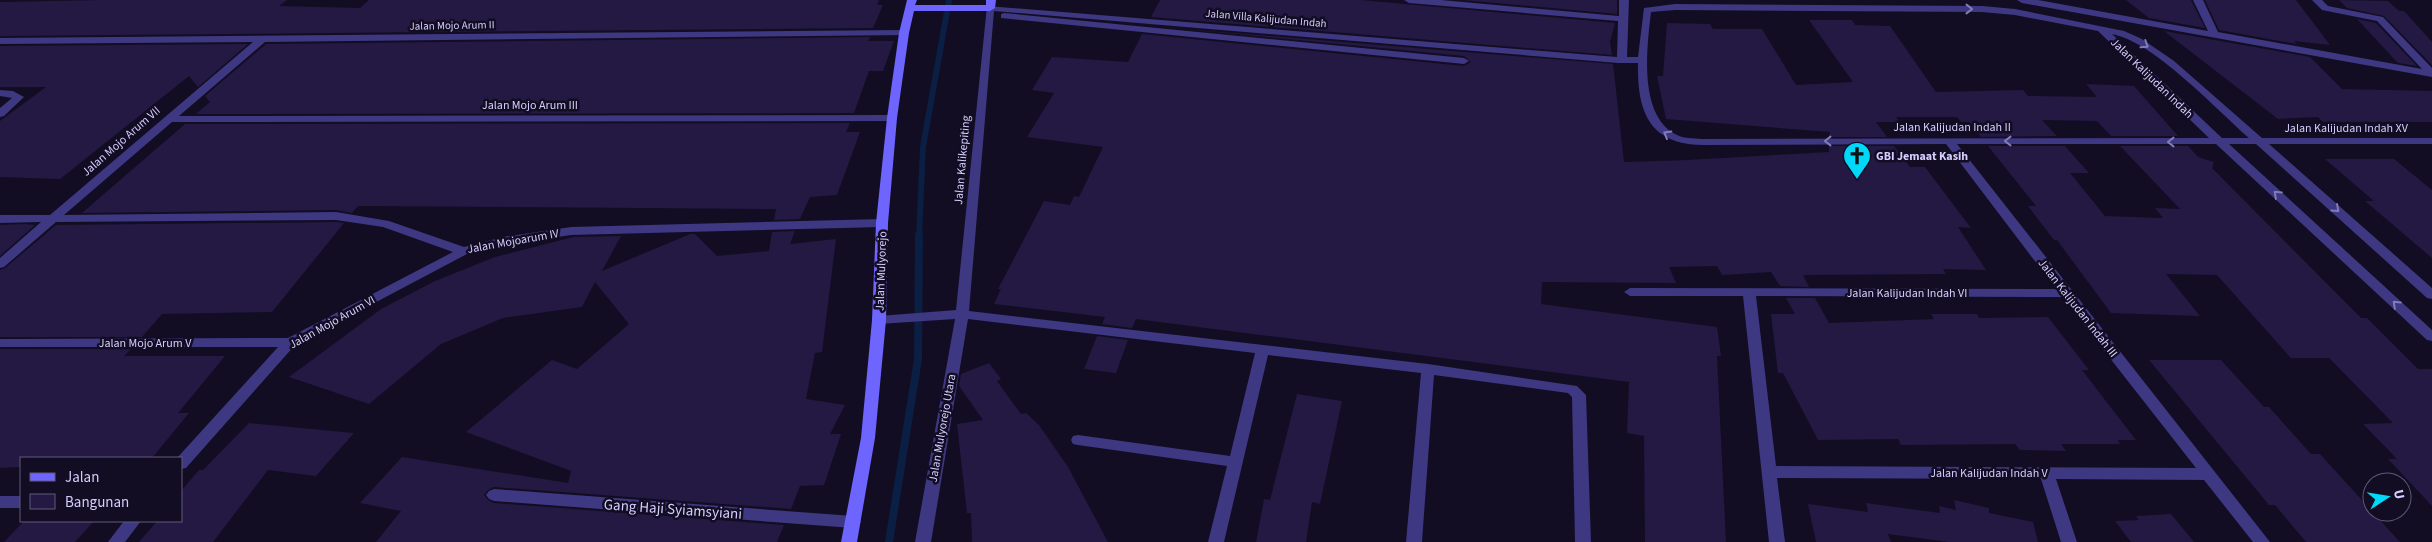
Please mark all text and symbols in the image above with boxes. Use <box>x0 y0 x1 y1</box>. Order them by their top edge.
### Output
one-way arrow <box>1966 4 1973 14</box>
street label: Jalan Villa Kalijudan Indah <box>1205 6 1327 31</box>
street label: Jalan Mojo Arum II <box>409 17 495 34</box>
street label: Jalan Kalijudan Indah <box>2107 34 2197 122</box>
one-way arrow <box>2140 39 2149 49</box>
street label: Jalan Mojo Arum III <box>482 97 578 114</box>
street label: Jalan Mojo Arum VII <box>78 102 164 180</box>
street label: Jalan Kalikepiting <box>950 115 975 206</box>
street label: Jalan Kalijudan Indah II <box>1893 119 2011 136</box>
street label: Jalan Kalijudan Indah XV <box>2284 120 2409 137</box>
one-way arrow <box>1664 130 1673 140</box>
one-way arrow <box>1824 136 1832 146</box>
one-way arrow <box>2004 136 2012 146</box>
one-way arrow <box>2167 137 2174 147</box>
church icon: GBI Jemaat Kasih <box>1842 141 1872 180</box>
place label: GBI Jemaat Kasih <box>1876 148 1968 165</box>
one-way arrow <box>2273 191 2282 200</box>
one-way arrow <box>2330 204 2339 213</box>
street label: Jalan Mojoarum IV <box>466 225 561 258</box>
street label: Jalan Mulyorejo <box>872 231 891 311</box>
street label: Jalan Kalijudan Indah III <box>2034 255 2122 361</box>
street label: Jalan Kalijudan Indah VI <box>1847 285 1967 302</box>
street label: Jalan Mojo Arum VI <box>286 292 378 353</box>
one-way arrow <box>2393 301 2402 310</box>
street label: Jalan Mojo Arum V <box>99 335 192 352</box>
street label: Jalan Mulyorejo Utara <box>925 373 960 484</box>
legend <box>20 457 182 522</box>
street label: Jalan Kalijudan Indah V <box>1930 465 2049 482</box>
text: Jalan <box>65 467 99 488</box>
north arrow <box>2362 472 2412 522</box>
text: U <box>2388 488 2409 501</box>
text: Bangunan <box>65 492 129 513</box>
street label: Gang Haji Syiamsyiani <box>603 494 743 525</box>

